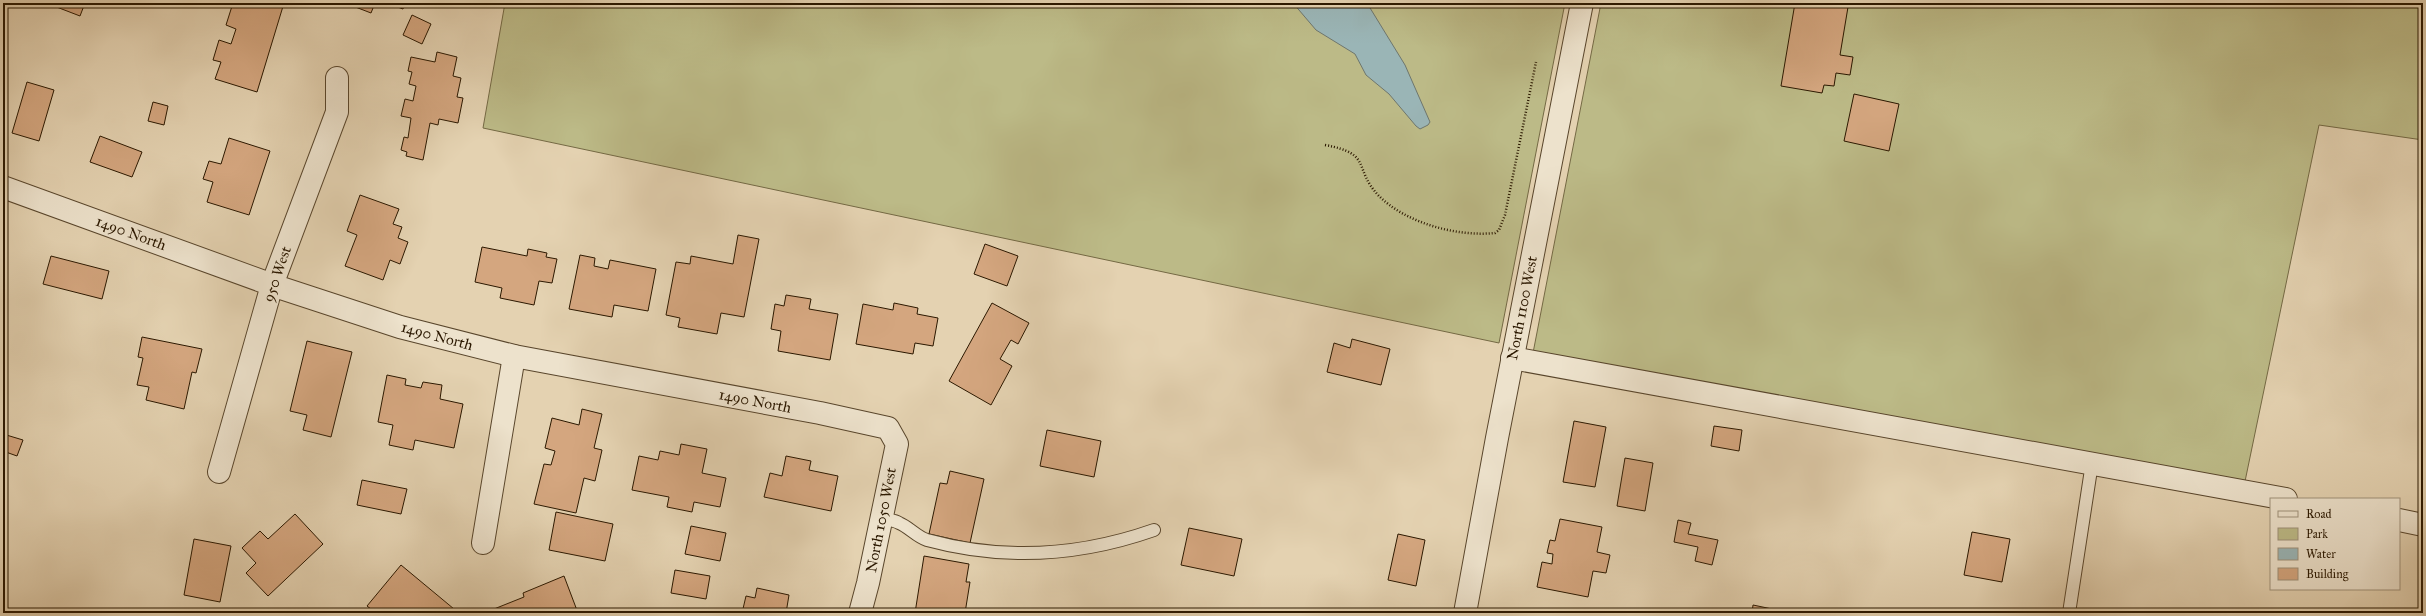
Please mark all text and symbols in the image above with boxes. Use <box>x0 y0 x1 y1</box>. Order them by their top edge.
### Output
street label: 1490 North <box>93 212 169 254</box>
street label: 950 West <box>259 243 295 304</box>
street label: North 1100 West <box>1503 254 1541 362</box>
street label: 1490 North <box>399 318 476 354</box>
street label: 1490 North <box>717 385 794 417</box>
street label: North 1050 West <box>862 465 900 574</box>
legend <box>2270 498 2400 590</box>
text: Road <box>2306 507 2332 521</box>
text: Park <box>2306 527 2328 541</box>
text: Water <box>2306 547 2336 561</box>
text: Building <box>2306 567 2349 582</box>

